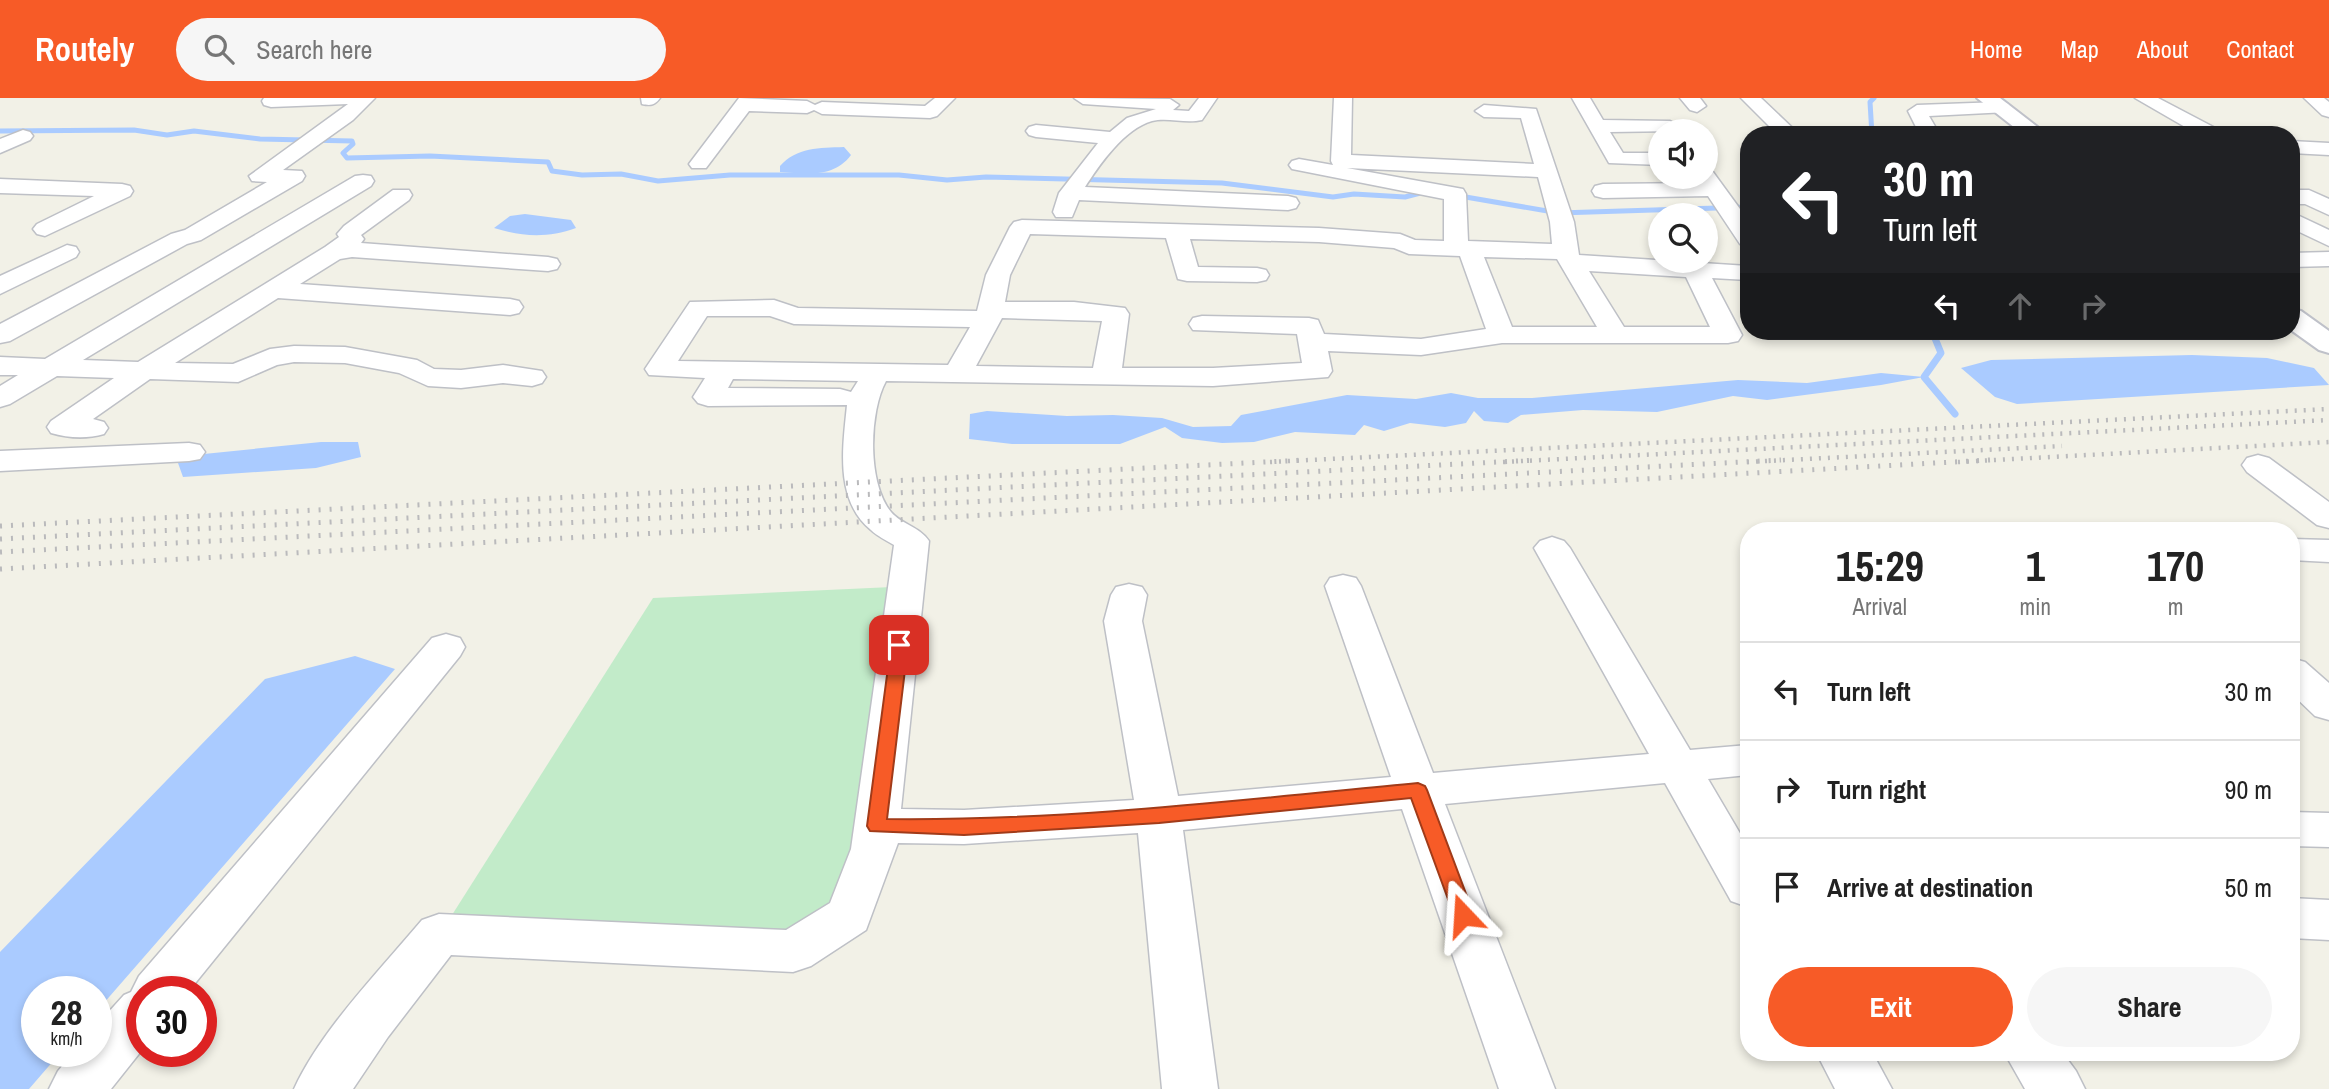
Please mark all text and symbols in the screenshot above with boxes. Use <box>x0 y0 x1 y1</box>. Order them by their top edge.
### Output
search box <box>176 18 666 81</box>
text: Routely <box>35 27 134 71</box>
icon: search <box>200 30 238 68</box>
text: Search here <box>256 32 372 67</box>
text: Home <box>1970 33 2022 65</box>
text: Map <box>2060 33 2099 65</box>
text: About <box>2137 33 2188 65</box>
text: Contact <box>2226 33 2294 65</box>
map controls <box>1648 119 1718 273</box>
button: sound <box>1648 119 1718 189</box>
text: 30 m <box>1883 145 1975 211</box>
icon: left <box>1768 154 1859 245</box>
button: search <box>1648 203 1718 273</box>
text: Turn left <box>1883 208 1977 251</box>
icon: left <box>1928 287 1966 325</box>
icon: ahead <box>2001 287 2039 325</box>
icon: right <box>2074 287 2112 325</box>
text: 15:29 <box>1836 538 1924 594</box>
text: 1 <box>2026 538 2045 594</box>
text: 170 <box>2147 538 2204 594</box>
text: Arrival <box>1853 591 1907 622</box>
text: min <box>2020 591 2051 622</box>
text: m <box>2168 591 2183 622</box>
pin <box>869 615 929 675</box>
icon: arrive <box>880 626 918 664</box>
icon: left <box>1768 672 1806 710</box>
text: Turn left <box>1827 674 1911 709</box>
text: 30 m <box>2225 674 2272 709</box>
icon: right <box>1768 770 1806 808</box>
text: Turn right <box>1827 772 1926 807</box>
text: 90 m <box>2225 772 2272 807</box>
icon: arrive <box>1768 868 1806 906</box>
text: Arrive at destination <box>1827 870 2033 905</box>
text: 50 m <box>2225 870 2272 905</box>
position arrow <box>1426 878 1500 952</box>
button: Exit <box>1768 967 2013 1047</box>
button: Share <box>2027 967 2272 1047</box>
speed limit sign: 30 <box>126 976 217 1067</box>
text: 28 <box>51 989 82 1036</box>
text: km/h <box>51 1026 83 1051</box>

